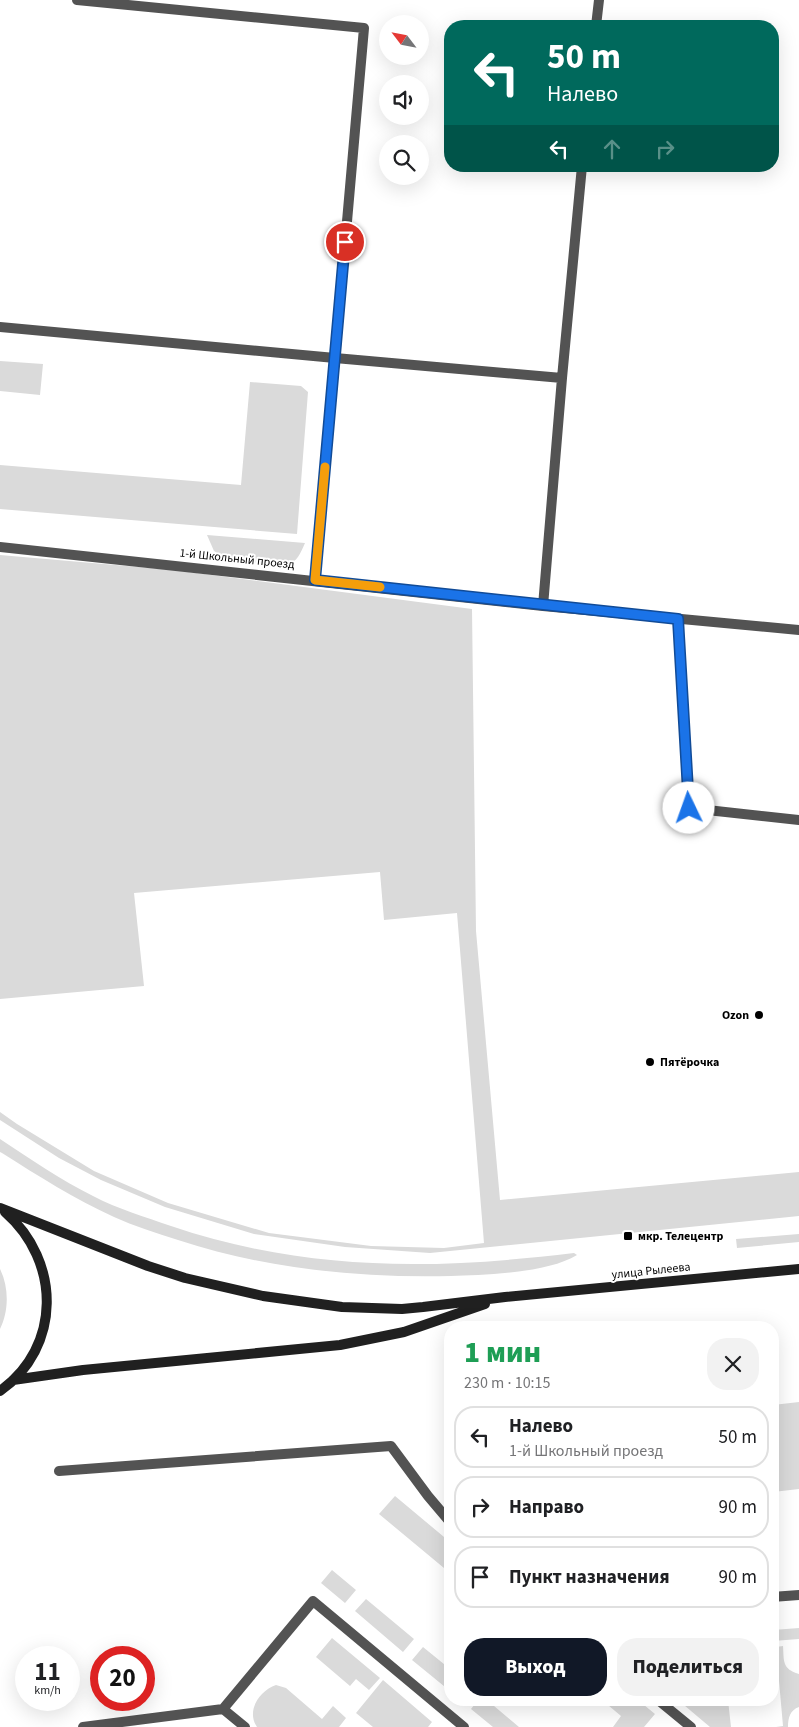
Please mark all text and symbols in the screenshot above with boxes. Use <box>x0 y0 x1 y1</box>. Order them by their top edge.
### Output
north arrow <box>379 15 429 65</box>
map controls <box>379 15 429 185</box>
text: 50 m <box>547 32 621 82</box>
icon: left <box>464 40 529 105</box>
button: sound <box>379 75 429 125</box>
text: Налево <box>547 78 618 110</box>
button: search <box>379 135 429 185</box>
icon: left <box>545 135 573 163</box>
icon: ahead <box>598 135 626 163</box>
icon: right <box>651 135 679 163</box>
pin <box>324 221 366 263</box>
icon: arrive <box>331 228 359 256</box>
street label: 1-й Школьный проезд <box>179 545 296 574</box>
position arrow <box>662 781 714 833</box>
place label: Ozon <box>722 1007 749 1024</box>
marker: Ozon <box>753 1009 765 1021</box>
place label: Пятёрочка <box>660 1054 719 1071</box>
marker: Пятёрочка <box>644 1056 656 1068</box>
place label: мкр. Телецентр <box>638 1228 724 1245</box>
marker: мкр. Телецентр <box>622 1230 634 1242</box>
street label: улица Рылеева <box>611 1258 691 1284</box>
text: 1 мин <box>464 1331 541 1374</box>
button: close <box>707 1338 759 1390</box>
text: 230 m · 10:15 <box>464 1372 551 1394</box>
text: Налево <box>509 1413 573 1440</box>
icon: left <box>466 1423 494 1451</box>
text: 50 m <box>719 1424 757 1451</box>
text: 1-й Школьный проезд <box>509 1440 663 1462</box>
icon: right <box>466 1493 494 1521</box>
text: Направо <box>509 1494 584 1521</box>
text: 90 m <box>719 1494 757 1521</box>
icon: arrive <box>466 1563 494 1591</box>
text: Пункт назначения <box>509 1564 670 1591</box>
text: 90 m <box>719 1564 757 1591</box>
button: Выход <box>464 1638 607 1696</box>
button: Поделиться <box>617 1638 759 1696</box>
speed limit sign: 20 <box>90 1646 155 1711</box>
text: 11 <box>34 1654 61 1690</box>
text: km/h <box>34 1682 61 1699</box>

